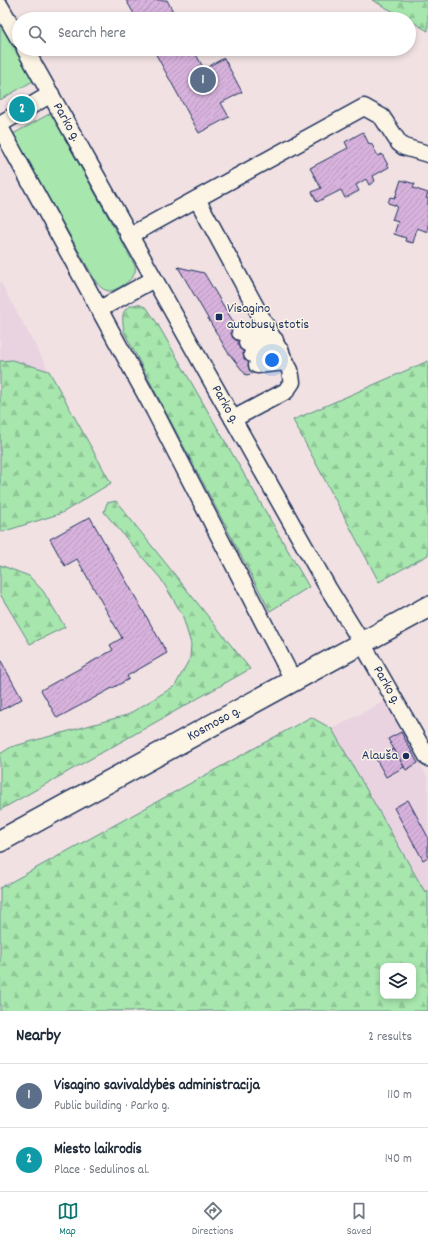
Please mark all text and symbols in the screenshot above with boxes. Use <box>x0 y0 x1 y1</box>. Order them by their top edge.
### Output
search box <box>12 12 416 56</box>
icon: search <box>26 23 48 45</box>
text: Search here <box>58 23 126 45</box>
pin: 1 <box>190 65 216 95</box>
pin: 2 <box>9 94 35 124</box>
street label: Parko g. <box>47 99 85 145</box>
place label: Visagino autobusų stotis <box>227 299 309 335</box>
marker: Visagino autobusų stotis <box>214 312 224 322</box>
your location <box>262 350 282 370</box>
street label: Parko g. <box>206 382 244 428</box>
street label: Parko g. <box>367 662 405 709</box>
street label: Kosmoso g. <box>184 701 244 747</box>
place label: Alauša <box>362 746 398 766</box>
marker: Alauša <box>401 751 411 761</box>
map controls <box>380 963 416 999</box>
button: layers <box>380 963 416 999</box>
text: Nearby <box>16 1025 60 1049</box>
text: 2 results <box>368 1028 412 1047</box>
text: Visagino savivaldybės administracija <box>54 1075 260 1097</box>
text: 1 <box>28 1086 30 1105</box>
text: 110 m <box>387 1086 412 1105</box>
text: Public building · Parko g. <box>54 1097 169 1116</box>
text: Miesto laikrodis <box>54 1139 142 1161</box>
text: 2 <box>26 1150 32 1169</box>
text: 140 m <box>385 1150 412 1169</box>
text: Place · Sedulinos al. <box>54 1161 149 1180</box>
tab: Map <box>57 1200 79 1240</box>
tab: Directions <box>192 1200 234 1240</box>
tab: Saved <box>347 1200 371 1240</box>

